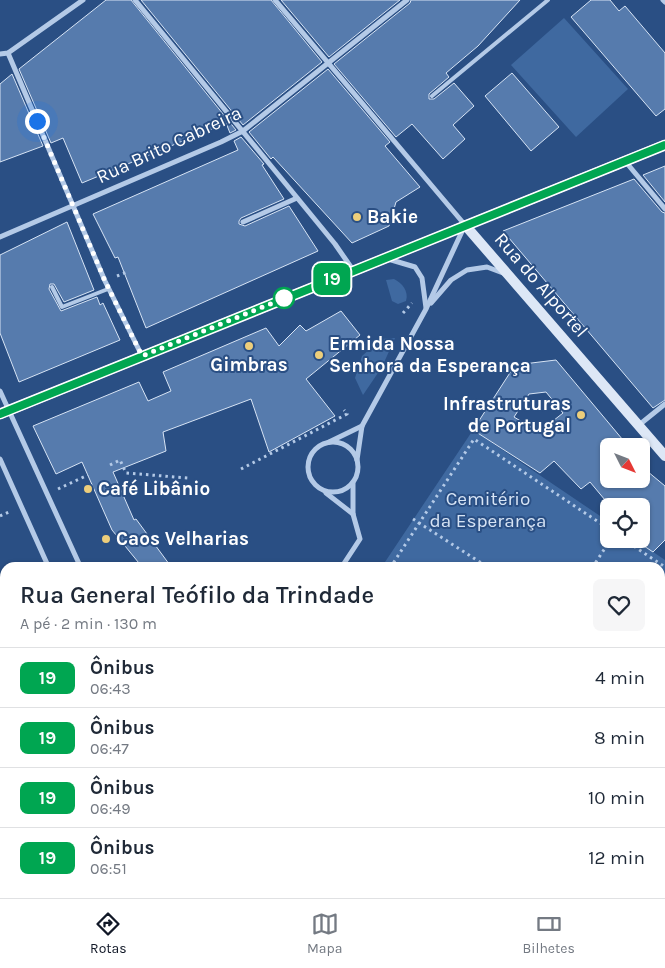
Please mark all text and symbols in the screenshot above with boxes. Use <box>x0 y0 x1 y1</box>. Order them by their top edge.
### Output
street label: Rua Brito Cabreira <box>93 102 245 188</box>
your location <box>25 109 50 134</box>
place label: Bakie <box>367 206 418 228</box>
marker: Bakie <box>351 211 363 223</box>
street label: Rua do Alportel <box>490 228 592 342</box>
line badge: 19 <box>310 263 354 295</box>
text: 19 <box>323 268 341 290</box>
unlabelled marker <box>273 287 295 309</box>
place label: Ermida Nossa Senhora da Esperança <box>329 333 531 377</box>
marker: Gimbras <box>243 340 255 352</box>
marker: Ermida Nossa Senhora da Esperança <box>313 349 325 361</box>
place label: Gimbras <box>210 354 288 376</box>
place label: Infrastruturas de Portugal <box>443 393 571 437</box>
marker: Infrastruturas de Portugal <box>575 409 587 421</box>
north arrow <box>600 438 650 488</box>
map controls <box>600 438 650 548</box>
place label: Café Libânio <box>98 478 210 500</box>
marker: Café Libânio <box>82 483 94 495</box>
park label: Cemitério da Esperança <box>430 488 546 532</box>
button: locate <box>600 498 650 548</box>
place label: Caos Velharias <box>116 528 249 550</box>
marker: Caos Velharias <box>100 533 112 545</box>
button: heart <box>593 579 645 631</box>
text: Rua General Teófilo da Trindade <box>20 581 374 609</box>
text: A pé · 2 min · 130 m <box>20 614 157 633</box>
text: Ônibus <box>90 657 155 679</box>
text: 19 <box>39 667 56 689</box>
text: 4 min <box>595 667 645 689</box>
text: 06:43 <box>90 679 131 698</box>
text: Ônibus <box>90 717 155 739</box>
text: 19 <box>39 727 56 749</box>
text: 8 min <box>594 727 645 749</box>
text: 06:47 <box>90 739 129 758</box>
text: Ônibus <box>90 777 155 799</box>
text: 19 <box>39 787 56 809</box>
text: 10 min <box>588 787 645 809</box>
text: 06:49 <box>90 799 131 818</box>
text: Ônibus <box>90 837 155 859</box>
text: 19 <box>39 847 56 869</box>
text: 12 min <box>588 847 645 869</box>
text: 06:51 <box>90 859 127 878</box>
tab: Rotas <box>90 910 127 957</box>
tab: Mapa <box>307 910 342 957</box>
tab: Bilhetes <box>523 910 575 957</box>

